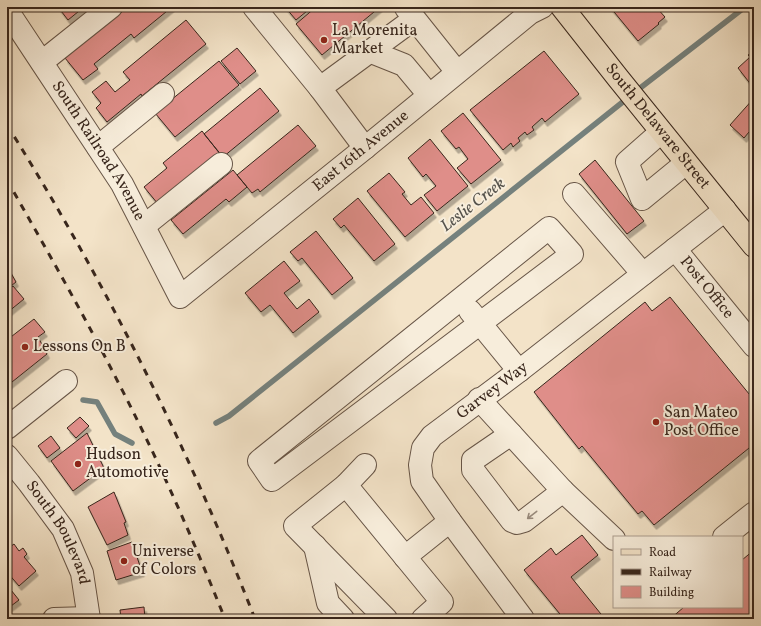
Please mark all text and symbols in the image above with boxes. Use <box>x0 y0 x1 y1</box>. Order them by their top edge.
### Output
place label: La Morenita Market <box>332 20 417 60</box>
marker: La Morenita Market <box>319 35 329 45</box>
street label: South Delaware Street <box>600 59 715 195</box>
street label: South Railroad Avenue <box>46 77 150 225</box>
street label: East 16th Avenue <box>308 105 414 197</box>
water label: Leslie Creek <box>436 172 510 238</box>
street label: Post Office <box>674 252 739 324</box>
place label: Lessons On B <box>33 336 126 358</box>
marker: Lessons On B <box>20 342 30 352</box>
street label: Garvey Way <box>452 357 533 425</box>
place label: San Mateo Post Office <box>664 402 739 442</box>
marker: San Mateo Post Office <box>651 417 661 427</box>
place label: Hudson Automotive <box>86 444 169 484</box>
marker: Hudson Automotive <box>73 459 83 469</box>
street label: South Boulevard <box>20 476 95 586</box>
one-way arrow <box>526 511 537 520</box>
legend <box>613 536 743 608</box>
place label: Universe of Colors <box>132 541 197 581</box>
text: Road <box>649 545 676 561</box>
marker: Universe of Colors <box>119 556 129 566</box>
text: Railway <box>649 565 692 581</box>
text: Building <box>649 585 694 601</box>

